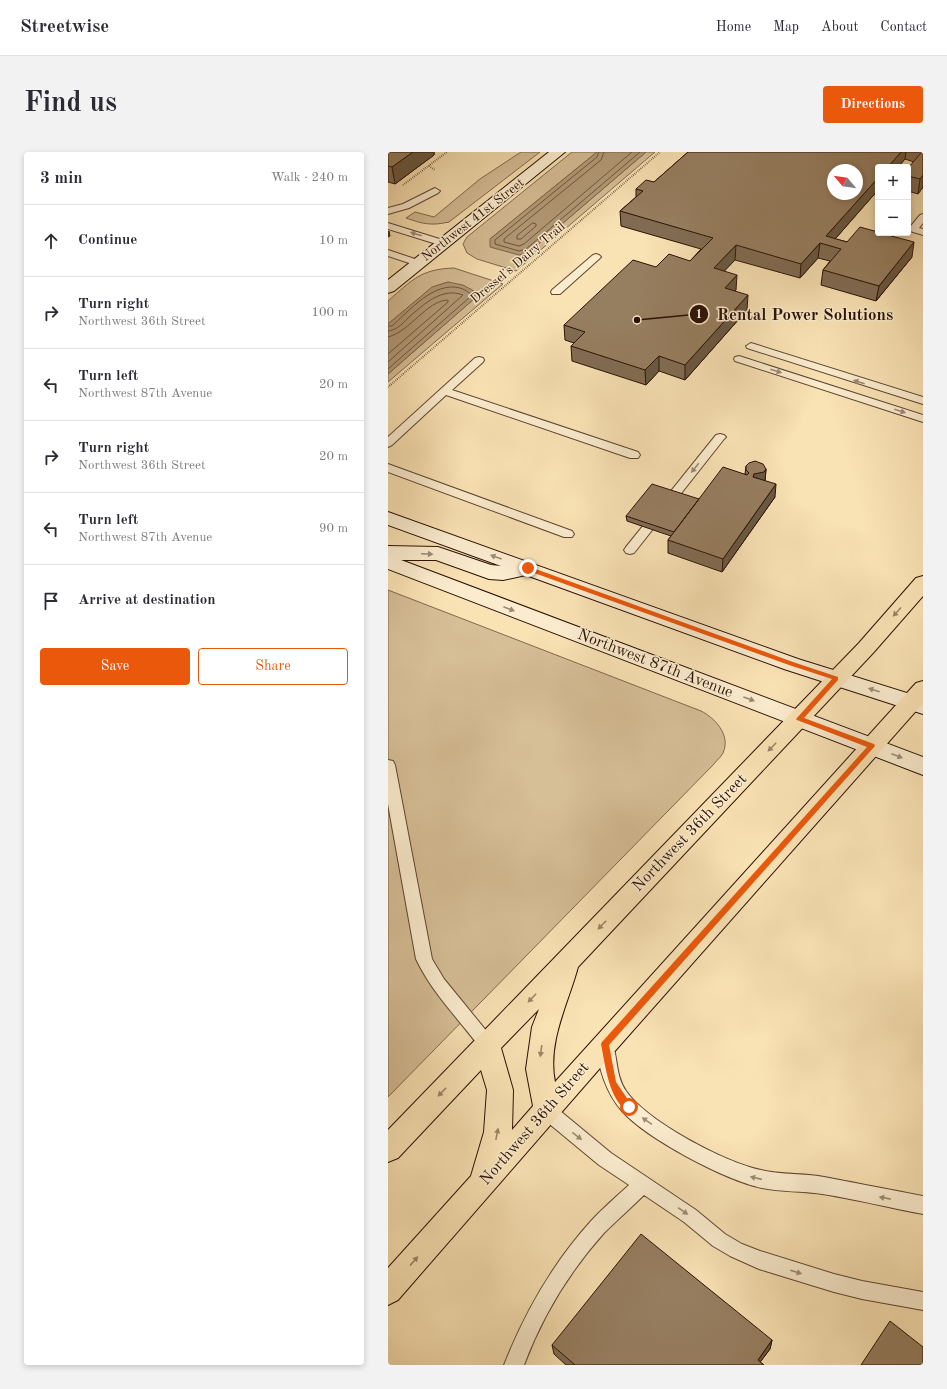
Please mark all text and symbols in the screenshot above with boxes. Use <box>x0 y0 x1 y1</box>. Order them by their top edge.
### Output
text: Streetwise <box>20 18 109 37</box>
text: Home <box>716 20 751 34</box>
text: Map <box>773 20 799 34</box>
text: About <box>821 20 858 34</box>
text: Contact <box>880 20 927 34</box>
button: Directions <box>823 86 923 123</box>
text: Find us <box>24 90 117 118</box>
north arrow <box>827 164 863 200</box>
map controls <box>875 164 911 236</box>
button: + <box>875 164 911 200</box>
text: 3 min <box>40 170 83 187</box>
text: Walk · 240 m <box>271 171 348 184</box>
street label: Northwest 41st Street <box>419 176 527 264</box>
button: − <box>875 200 911 236</box>
street label: Dressel's Dairy Trail <box>468 220 568 306</box>
icon: ahead <box>40 230 62 252</box>
one-way arrow <box>409 231 421 237</box>
text: Continue <box>78 233 137 248</box>
text: 10 m <box>319 234 348 247</box>
text: Turn right <box>78 297 149 312</box>
callout: Rental Power Solutions <box>689 300 902 329</box>
icon: right <box>40 302 62 324</box>
text: 100 m <box>311 306 348 319</box>
text: Rental Power Solutions <box>717 307 893 324</box>
text: 1 <box>696 309 702 321</box>
text: Northwest 36th Street <box>78 315 205 328</box>
one-way arrow <box>771 368 783 374</box>
text: Turn left <box>78 369 138 384</box>
icon: left <box>40 374 62 396</box>
text: 20 m <box>319 378 348 391</box>
one-way arrow <box>852 379 864 385</box>
text: Northwest 87th Avenue <box>78 387 212 400</box>
one-way arrow <box>894 409 906 415</box>
text: Turn right <box>78 441 149 456</box>
icon: right <box>40 446 62 468</box>
text: 20 m <box>319 450 348 463</box>
text: Northwest 36th Street <box>78 459 205 472</box>
one-way arrow <box>691 462 700 473</box>
text: Turn left <box>78 513 138 528</box>
icon: left <box>40 518 62 540</box>
text: 90 m <box>319 522 348 535</box>
text: Northwest 87th Avenue <box>78 531 212 544</box>
one-way arrow <box>421 551 434 557</box>
one-way arrow <box>490 554 502 560</box>
route end <box>519 559 537 577</box>
icon: arrive <box>40 590 62 612</box>
text: Arrive at destination <box>78 593 216 608</box>
one-way arrow <box>504 606 516 612</box>
one-way arrow <box>893 607 902 618</box>
street label: Northwest 87th Avenue <box>575 627 735 701</box>
button: Save <box>40 648 190 685</box>
button: Share <box>198 648 348 685</box>
one-way arrow <box>868 687 880 693</box>
one-way arrow <box>743 697 755 703</box>
one-way arrow <box>768 742 777 752</box>
one-way arrow <box>892 753 904 759</box>
street label: Northwest 36th Street <box>630 771 751 895</box>
one-way arrow <box>597 920 607 930</box>
one-way arrow <box>527 993 536 1003</box>
one-way arrow <box>538 1045 544 1057</box>
street label: Northwest 36th Street <box>477 1059 593 1188</box>
one-way arrow <box>437 1087 446 1097</box>
route start <box>620 1098 638 1116</box>
one-way arrow <box>642 1117 652 1125</box>
one-way arrow <box>494 1127 500 1140</box>
one-way arrow <box>571 1132 582 1140</box>
one-way arrow <box>750 1175 762 1181</box>
one-way arrow <box>879 1195 891 1201</box>
one-way arrow <box>678 1207 688 1215</box>
one-way arrow <box>409 1256 418 1266</box>
one-way arrow <box>790 1269 802 1275</box>

